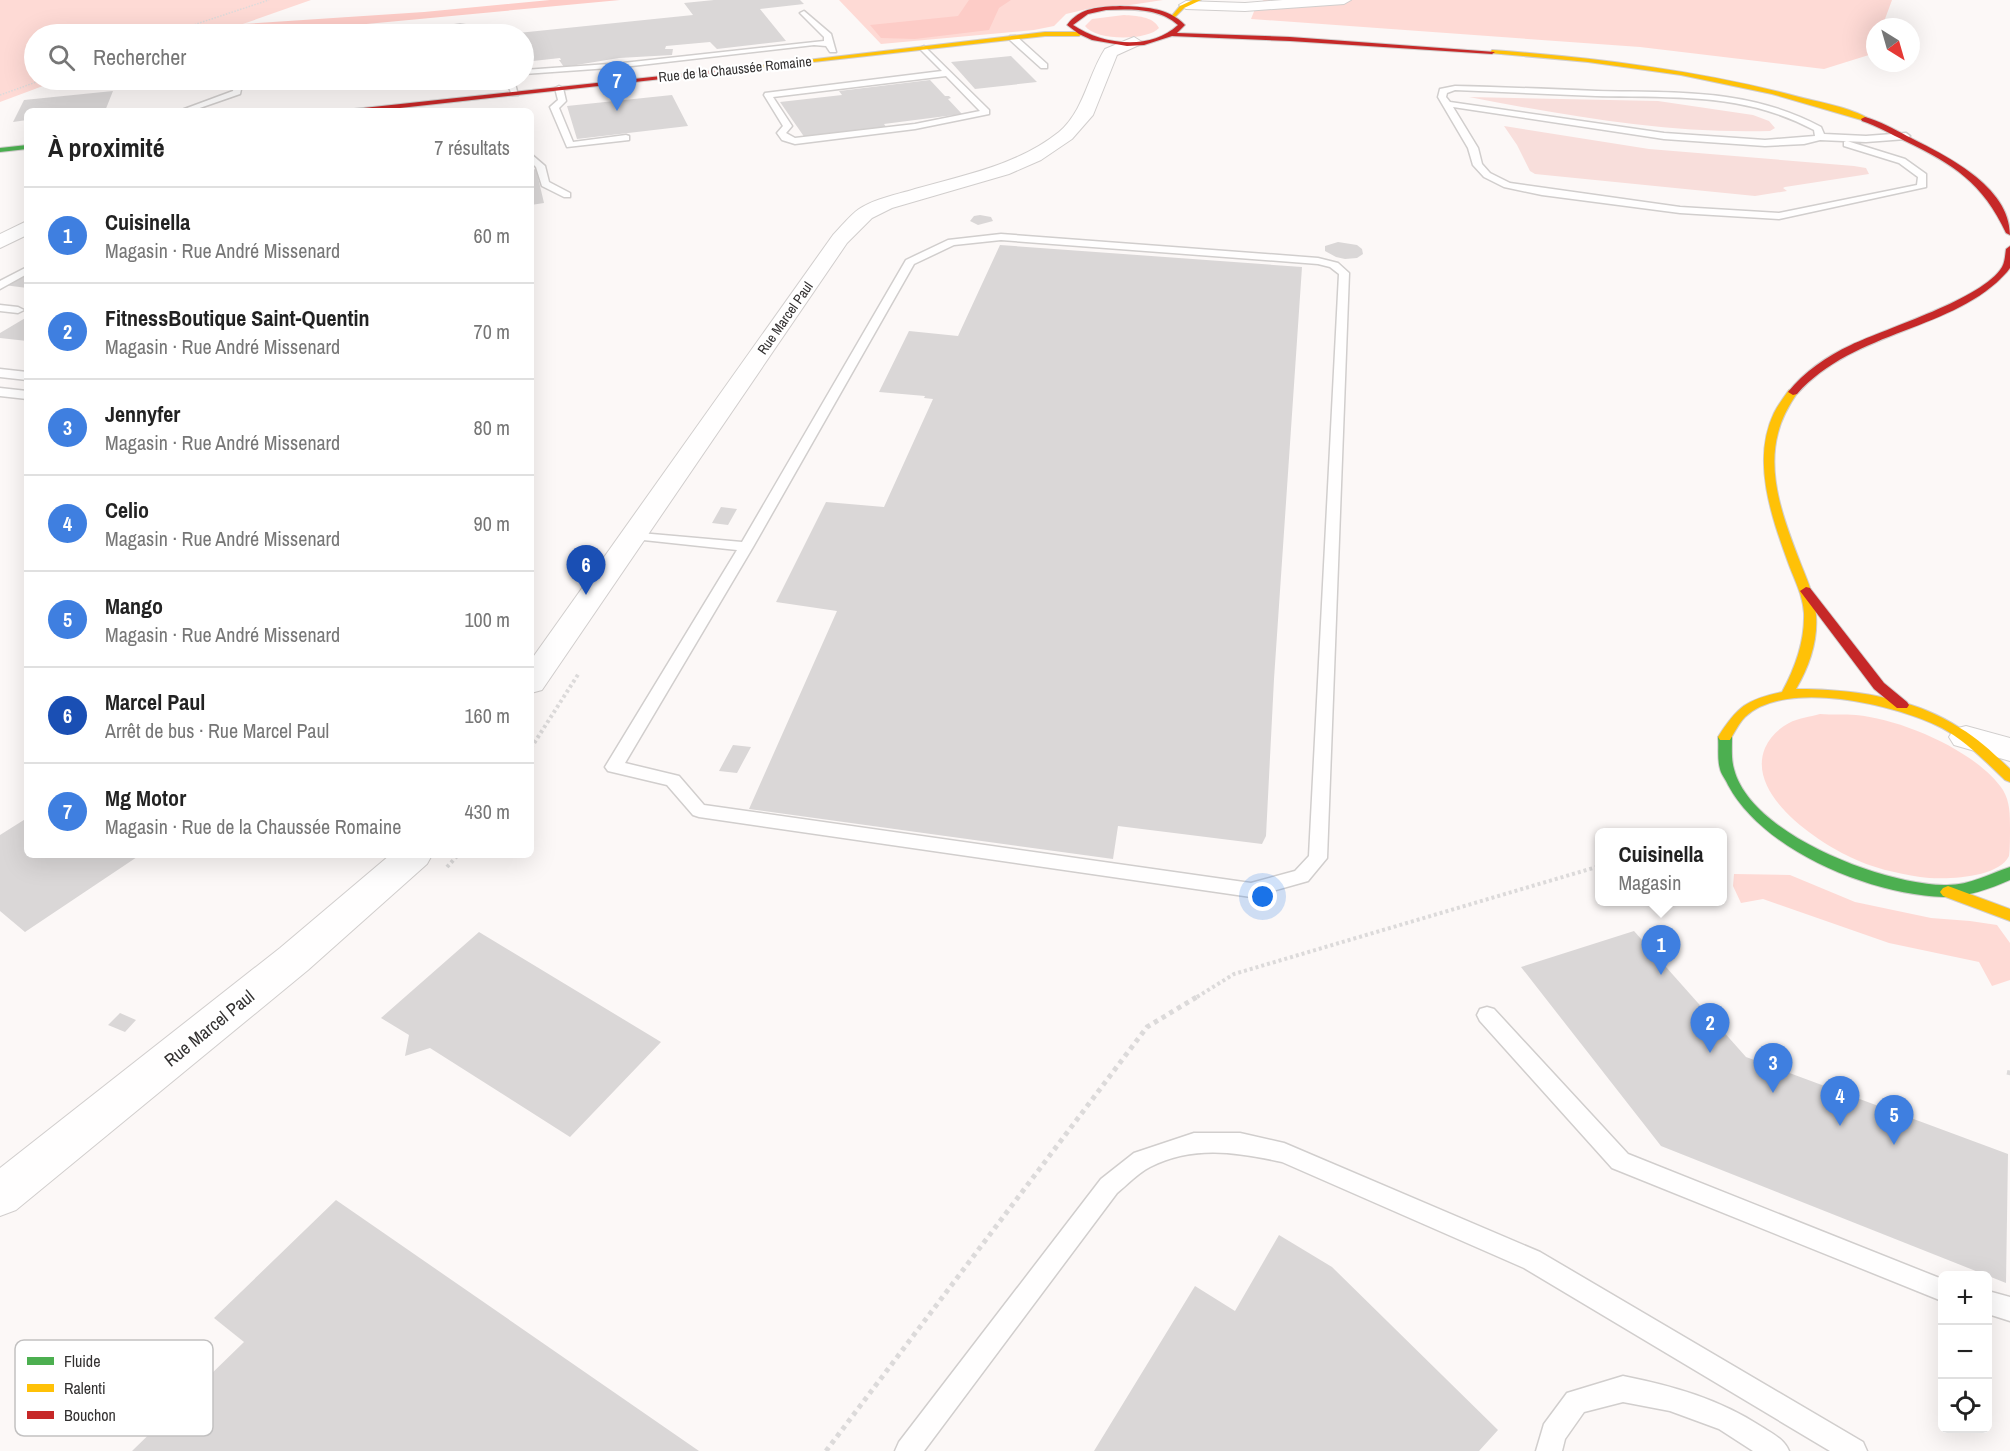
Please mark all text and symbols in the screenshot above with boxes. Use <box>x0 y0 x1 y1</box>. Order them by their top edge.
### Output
north arrow <box>1866 18 1920 72</box>
search box <box>24 24 534 90</box>
icon: search <box>45 41 78 74</box>
text: Rechercher <box>93 42 186 72</box>
street label: Rue de la Chaussée Romaine <box>658 52 812 86</box>
pin: 7 <box>598 62 636 111</box>
text: À proximité <box>48 130 165 165</box>
text: 7 résultats <box>434 134 510 161</box>
text: Cuisinella <box>105 207 190 237</box>
text: 1 <box>63 222 72 249</box>
text: 60 m <box>474 222 510 249</box>
text: Magasin · Rue André Missenard <box>105 237 340 264</box>
street label: Rue Marcel Paul <box>753 278 817 358</box>
text: FitnessBoutique Saint-Quentin <box>105 303 370 333</box>
text: 2 <box>63 318 72 345</box>
text: 70 m <box>474 318 510 345</box>
text: Magasin · Rue André Missenard <box>105 333 340 360</box>
text: Jennyfer <box>105 399 180 429</box>
text: 3 <box>63 414 72 441</box>
text: 80 m <box>474 414 510 441</box>
text: Magasin · Rue André Missenard <box>105 429 340 456</box>
text: Celio <box>105 495 149 525</box>
text: 4 <box>63 510 72 537</box>
text: 90 m <box>474 510 510 537</box>
text: Magasin · Rue André Missenard <box>105 525 340 552</box>
pin: 6 <box>566 546 606 595</box>
text: Mango <box>105 591 163 621</box>
text: 5 <box>63 606 72 633</box>
text: 100 m <box>464 606 510 633</box>
text: Magasin · Rue André Missenard <box>105 621 340 648</box>
text: Marcel Paul <box>105 687 205 717</box>
text: 6 <box>63 702 72 729</box>
text: 160 m <box>464 702 510 729</box>
text: Arrêt de bus · Rue Marcel Paul <box>105 717 329 744</box>
text: Mg Motor <box>105 783 186 813</box>
text: 7 <box>63 798 72 825</box>
text: 430 m <box>464 798 510 825</box>
text: Magasin · Rue de la Chaussée Romaine <box>105 813 401 840</box>
popup <box>1595 828 1727 906</box>
text: Cuisinella <box>1618 839 1704 869</box>
text: Magasin <box>1618 869 1681 896</box>
your location <box>1248 882 1277 911</box>
pin: 1 <box>1642 926 1680 975</box>
street label: Rue Marcel Paul <box>159 984 259 1072</box>
pin: 2 <box>1690 1004 1730 1053</box>
pin: 3 <box>1754 1044 1792 1093</box>
pin: 4 <box>1820 1076 1860 1126</box>
pin: 5 <box>1874 1096 1914 1145</box>
map controls <box>1938 1271 1992 1433</box>
button: + <box>1938 1271 1992 1325</box>
button: − <box>1938 1325 1992 1379</box>
legend <box>15 1340 213 1436</box>
text: Fluide <box>64 1350 100 1372</box>
text: Ralenti <box>64 1377 106 1399</box>
button: locate <box>1938 1379 1992 1433</box>
text: Bouchon <box>64 1404 116 1426</box>

